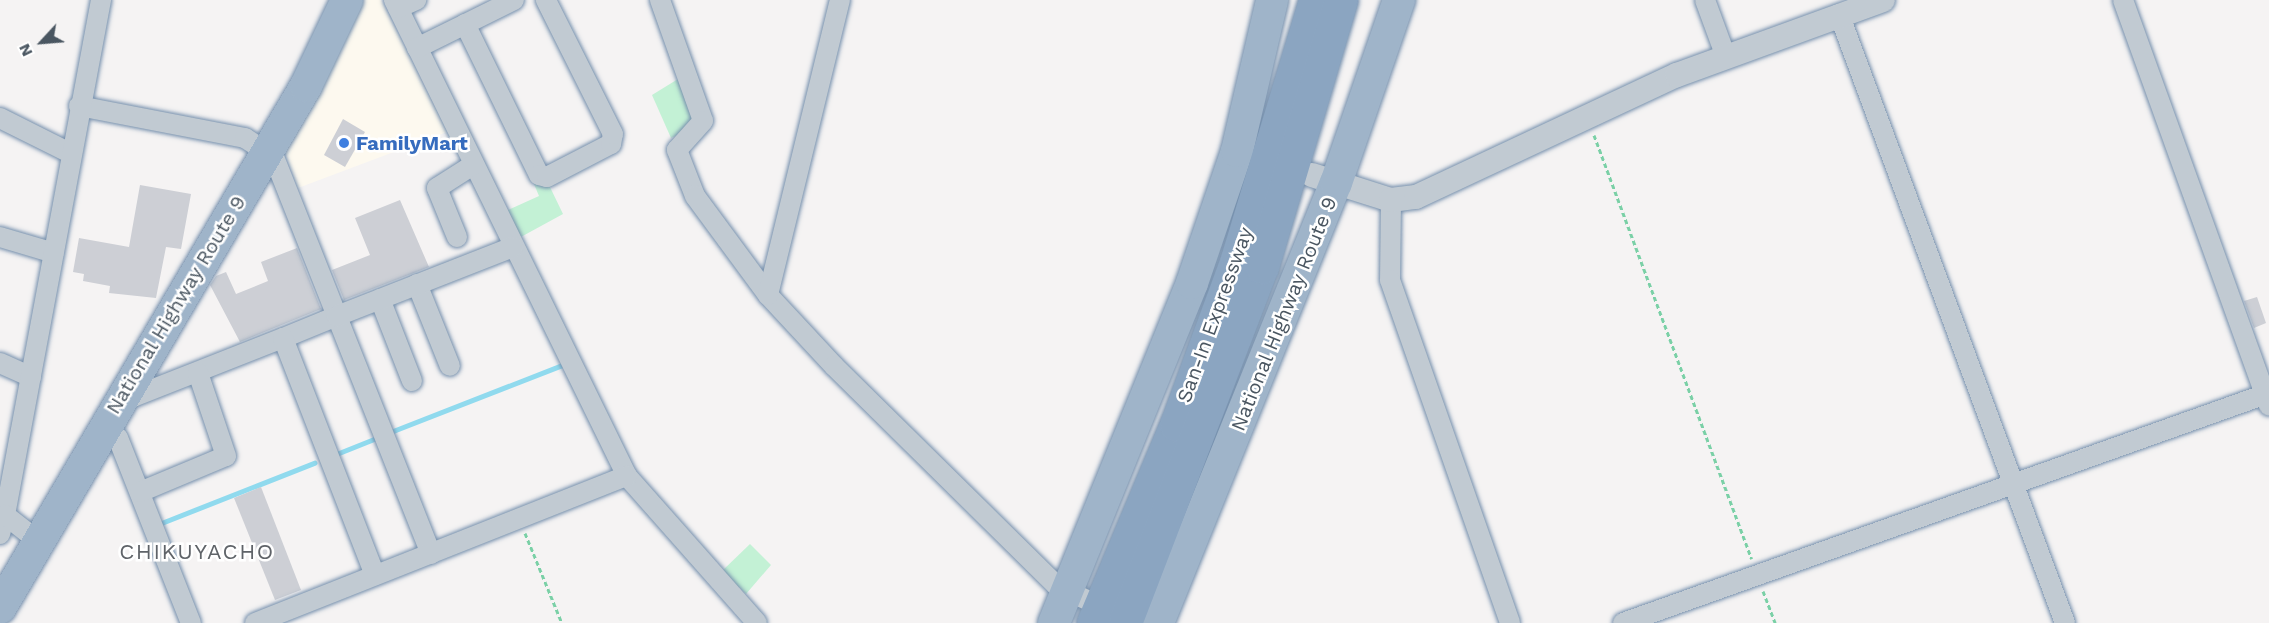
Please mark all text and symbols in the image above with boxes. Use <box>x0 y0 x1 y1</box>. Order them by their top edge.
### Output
north arrow <box>12 12 72 72</box>
text: N <box>14 41 37 60</box>
place label: FamilyMart <box>356 131 468 155</box>
marker: FamilyMart <box>337 136 351 150</box>
street label: National Highway Route 9 <box>101 191 251 419</box>
street label: National Highway Route 9 <box>1226 193 1342 435</box>
street label: San-In Expressway <box>1172 224 1258 406</box>
district label: CHIKUYACHO <box>119 539 275 565</box>

